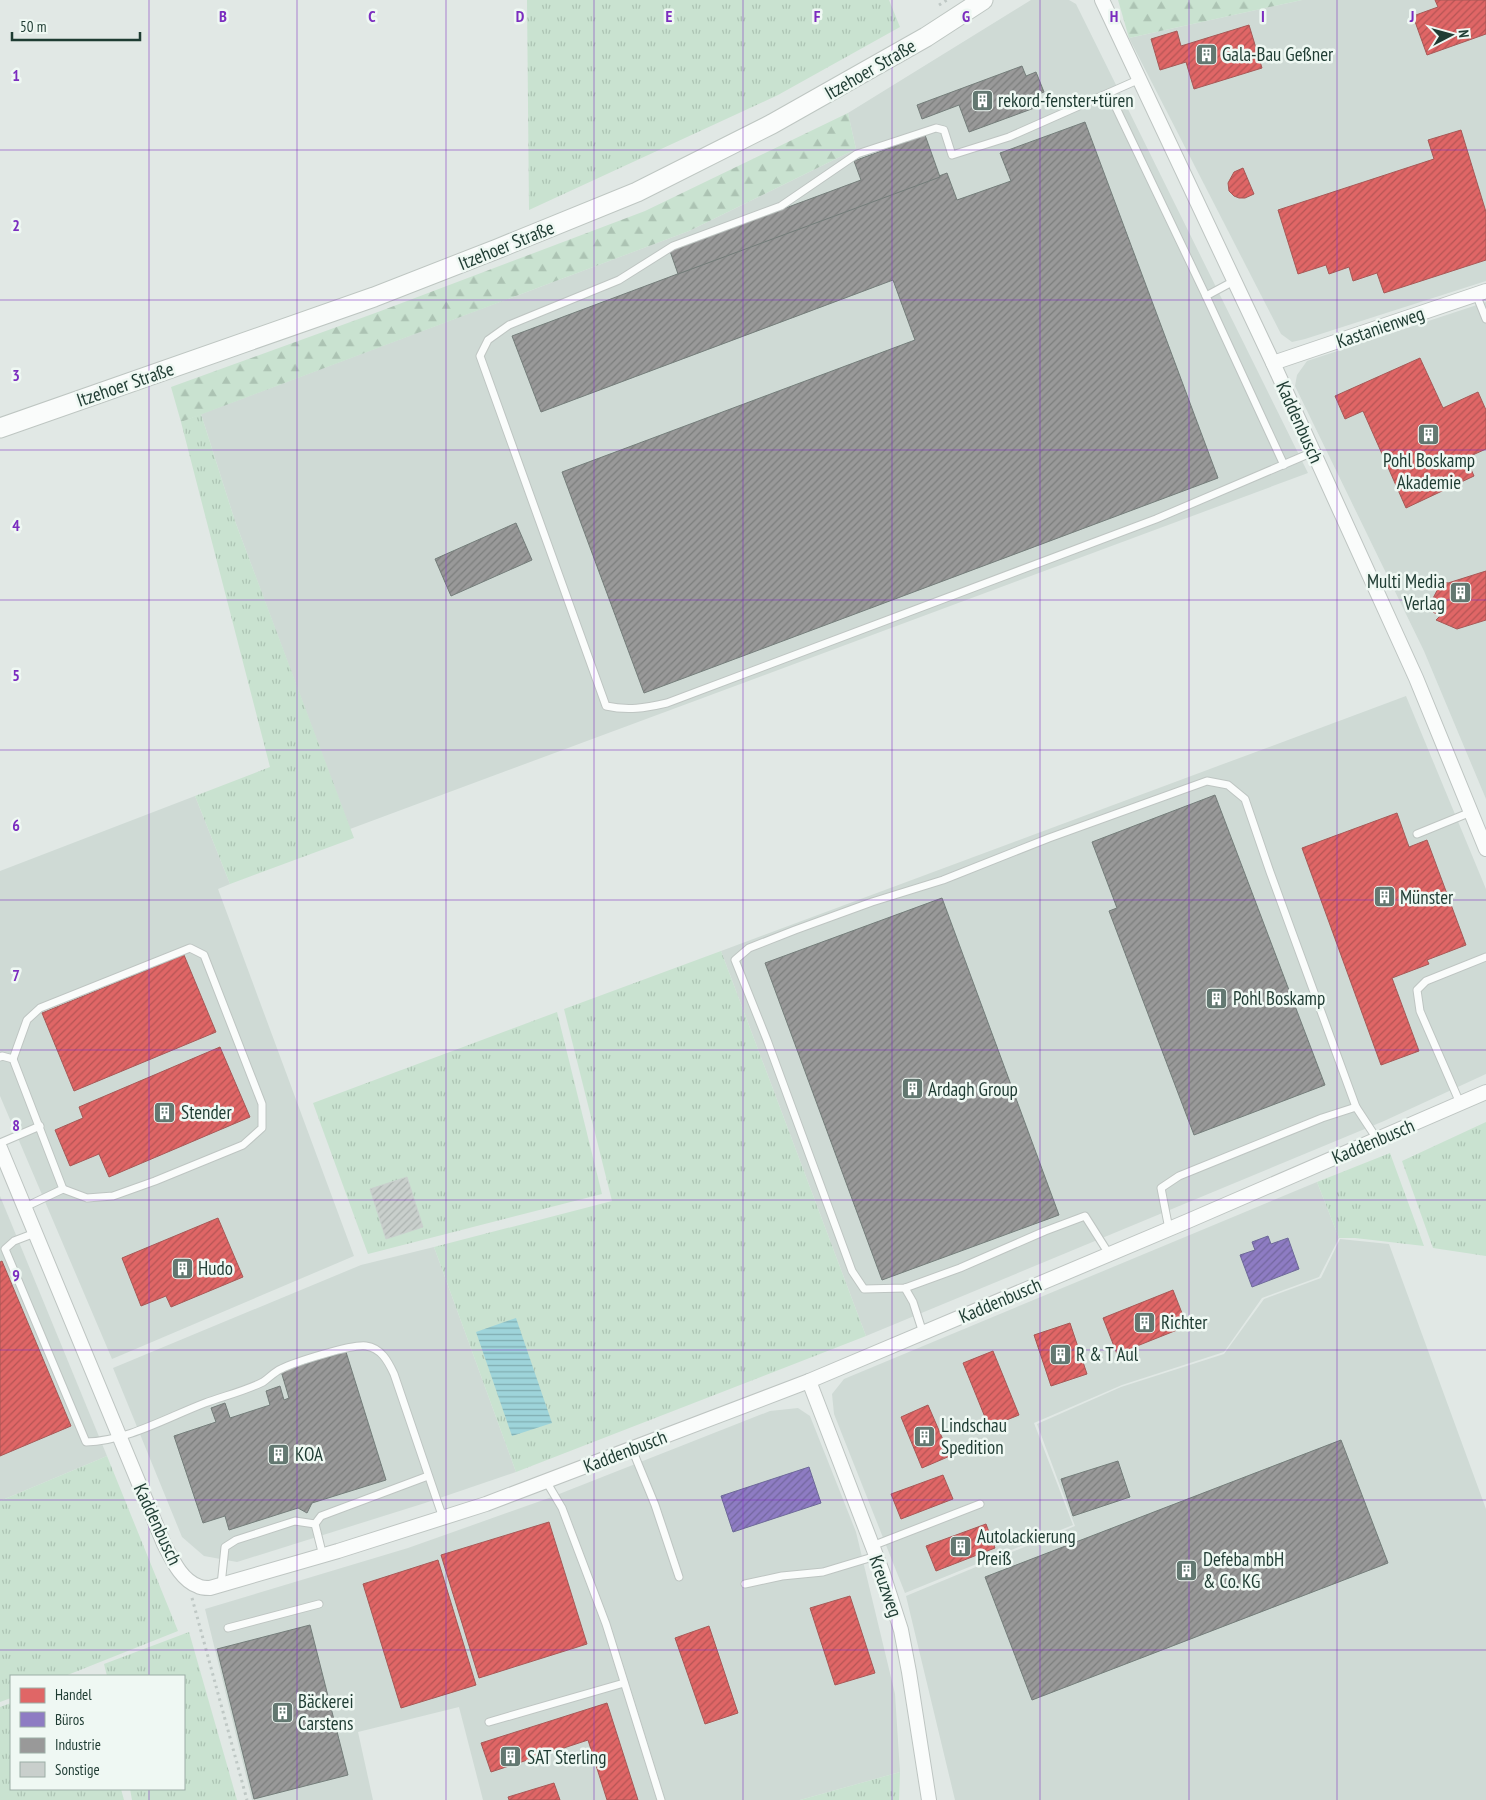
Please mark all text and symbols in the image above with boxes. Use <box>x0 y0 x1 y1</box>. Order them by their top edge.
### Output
text: B <box>219 6 227 26</box>
text: C <box>368 6 376 26</box>
text: D <box>516 6 525 26</box>
text: E <box>666 6 673 26</box>
text: F <box>814 6 821 26</box>
text: G <box>962 6 970 26</box>
text: H <box>1110 6 1118 26</box>
text: I <box>1261 6 1265 26</box>
text: J <box>1409 6 1414 26</box>
scale bar <box>12 10 140 42</box>
north arrow <box>1426 10 1476 60</box>
text: 50 m <box>20 17 46 36</box>
text: N <box>1455 29 1473 38</box>
street label: Itzehoer Straße <box>820 33 920 105</box>
building icon: Gala-Bau Geßner <box>1194 42 1218 66</box>
place label: Gala-Bau Geßner <box>1222 42 1334 66</box>
text: 1 <box>12 65 20 85</box>
building icon: rekord-fenster+türen <box>970 88 994 112</box>
place label: rekord-fenster+türen <box>998 88 1134 112</box>
text: 2 <box>12 215 20 235</box>
street label: Itzehoer Straße <box>455 215 557 275</box>
street label: Kastanienweg <box>1333 301 1427 353</box>
street label: Itzehoer Straße <box>73 356 177 412</box>
text: 3 <box>12 365 20 385</box>
street label: Kaddenbusch <box>1271 377 1329 467</box>
building icon: Pohl Boskamp Akademie <box>1417 422 1441 446</box>
place label: Pohl Boskamp Akademie <box>1383 448 1475 494</box>
text: 4 <box>12 515 20 535</box>
place label: Multi Media Verlag <box>1367 569 1445 615</box>
building icon: Multi Media Verlag <box>1449 580 1473 604</box>
text: 5 <box>12 665 20 685</box>
text: 6 <box>12 815 20 835</box>
building icon: Münster <box>1372 885 1396 909</box>
place label: Münster <box>1400 885 1454 909</box>
text: 7 <box>12 965 20 985</box>
building icon: Pohl Boskamp <box>1205 986 1229 1010</box>
place label: Pohl Boskamp <box>1233 986 1325 1010</box>
building icon: Ardagh Group <box>900 1077 924 1101</box>
place label: Ardagh Group <box>928 1077 1018 1101</box>
building icon: Stender <box>153 1100 177 1124</box>
place label: Stender <box>181 1100 232 1124</box>
street label: Kaddenbusch <box>1328 1113 1418 1169</box>
text: 8 <box>12 1115 20 1135</box>
building icon: Hudo <box>170 1256 194 1280</box>
place label: Hudo <box>198 1256 233 1280</box>
text: 9 <box>12 1265 20 1285</box>
street label: Kaddenbusch <box>955 1272 1045 1328</box>
building icon: Richter <box>1133 1310 1157 1334</box>
place label: Richter <box>1161 1310 1208 1334</box>
building icon: R & T Aul <box>1048 1342 1072 1366</box>
place label: R & T Aul <box>1076 1342 1139 1366</box>
place label: Lindschau Spedition <box>941 1413 1007 1459</box>
street label: Kaddenbusch <box>580 1424 670 1478</box>
building icon: Lindschau Spedition <box>913 1424 937 1448</box>
building icon: KOA <box>267 1442 291 1466</box>
place label: KOA <box>295 1442 323 1466</box>
street label: Kaddenbusch <box>129 1479 187 1569</box>
place label: Autolackierung Preiß <box>977 1524 1076 1570</box>
building icon: Autolackierung Preiß <box>949 1535 973 1559</box>
place label: Defeba mbH & Co. KG <box>1203 1547 1284 1593</box>
street label: Kreuzweg <box>864 1552 908 1620</box>
building icon: Defeba mbH & Co. KG <box>1175 1558 1199 1582</box>
legend <box>10 1675 185 1790</box>
text: Handel <box>55 1685 92 1704</box>
place label: Bäckerei Carstens <box>298 1689 354 1735</box>
building icon: Bäckerei Carstens <box>270 1700 294 1724</box>
text: Büros <box>55 1710 84 1729</box>
text: Industrie <box>55 1735 101 1754</box>
building icon: SAT Sterling <box>499 1745 523 1769</box>
place label: SAT Sterling <box>527 1745 606 1769</box>
text: Sonstige <box>55 1760 100 1779</box>

